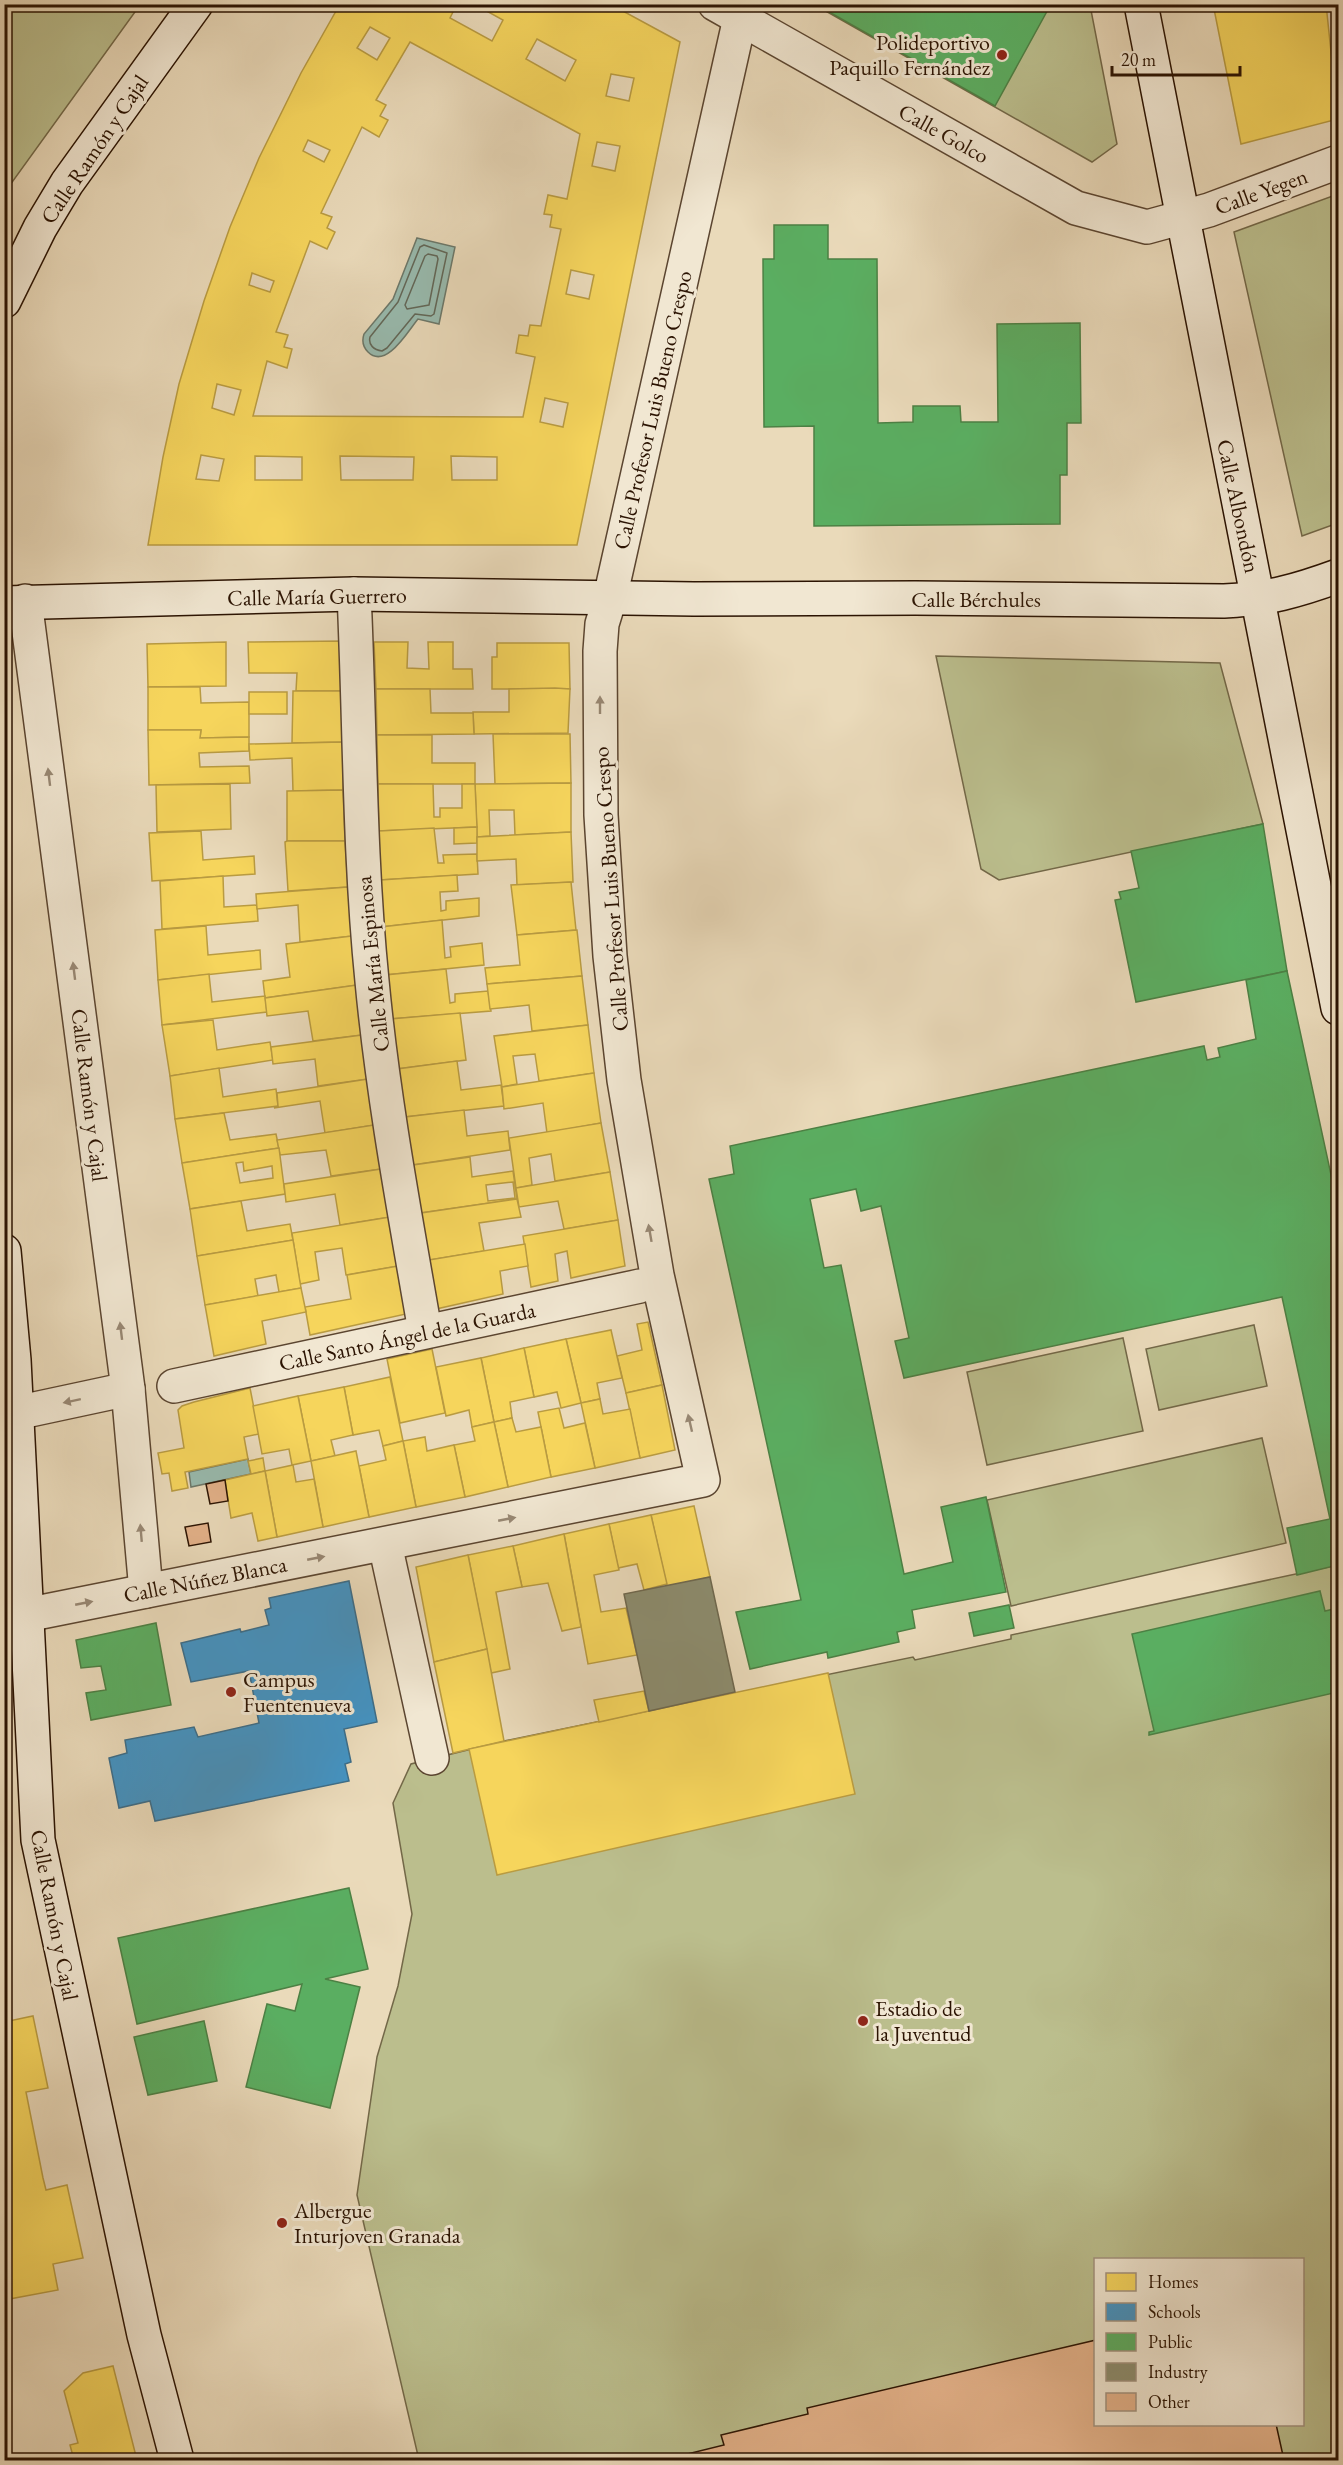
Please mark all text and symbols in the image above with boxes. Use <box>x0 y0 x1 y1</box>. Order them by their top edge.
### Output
place label: Polideportivo Paquillo Fernández <box>829 28 991 82</box>
scale bar <box>1112 39 1240 77</box>
marker: Polideportivo Paquillo Fernández <box>995 48 1009 62</box>
text: 20 m <box>1121 48 1156 71</box>
street label: Calle Ramón y Cajal <box>34 69 155 229</box>
street label: Calle Golco <box>893 97 994 170</box>
street label: Calle Yegen <box>1211 161 1312 222</box>
street label: Calle Profesor Luis Bueno Crespo <box>606 268 699 552</box>
street label: Calle Albondón <box>1210 437 1267 576</box>
street label: Calle María Guerrero <box>227 580 407 613</box>
street label: Calle Bérchules <box>911 585 1041 614</box>
one-way arrow <box>595 695 605 714</box>
street label: Calle Profesor Luis Bueno Crespo <box>586 746 635 1032</box>
one-way arrow <box>44 768 54 787</box>
street label: Calle María Espinosa <box>349 874 396 1053</box>
one-way arrow <box>70 961 79 980</box>
street label: Calle Ramón y Cajal <box>65 1007 114 1183</box>
one-way arrow <box>645 1223 654 1242</box>
street label: Calle Santo Ángel de la Guarda <box>276 1295 538 1378</box>
one-way arrow <box>116 1321 125 1340</box>
one-way arrow <box>63 1396 81 1406</box>
one-way arrow <box>685 1414 694 1433</box>
one-way arrow <box>498 1514 517 1524</box>
one-way arrow <box>136 1523 146 1542</box>
street label: Calle Núñez Blanca <box>121 1549 289 1610</box>
one-way arrow <box>307 1552 325 1562</box>
one-way arrow <box>74 1598 93 1607</box>
place label: Campus Fuentenueva <box>243 1665 352 1719</box>
marker: Campus Fuentenueva <box>224 1685 238 1699</box>
street label: Calle Ramón y Cajal <box>24 1827 85 2003</box>
place label: Estadio de la Juventud <box>875 1994 972 2048</box>
marker: Estadio de la Juventud <box>856 2014 870 2028</box>
place label: Albergue Inturjoven Granada <box>293 2196 461 2250</box>
marker: Albergue Inturjoven Granada <box>275 2216 289 2230</box>
legend <box>1094 2258 1304 2426</box>
text: Homes <box>1148 2270 1199 2293</box>
text: Schools <box>1148 2300 1201 2323</box>
text: Public <box>1148 2330 1192 2353</box>
text: Industry <box>1148 2360 1208 2383</box>
text: Other <box>1148 2390 1190 2413</box>

